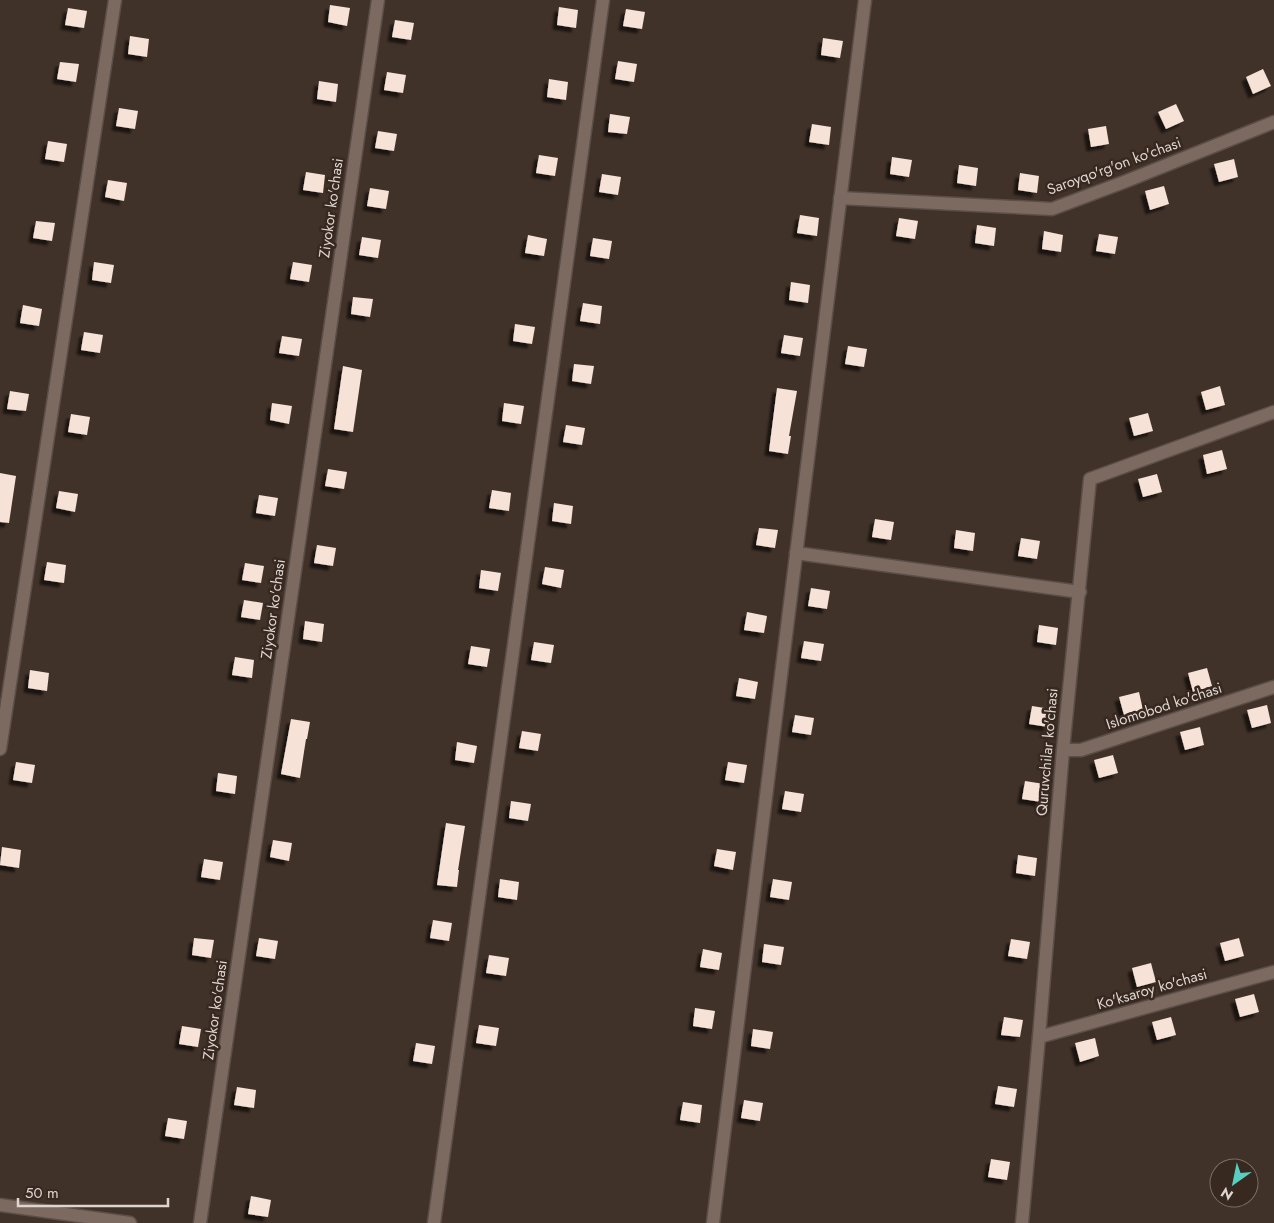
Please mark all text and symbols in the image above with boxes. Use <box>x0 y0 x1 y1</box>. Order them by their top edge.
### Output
street label: Saroyqo'rg'on ko'chasi <box>1044 131 1184 201</box>
street label: Ziyokor ko'chasi <box>313 157 349 259</box>
street label: Ziyokor ko'chasi <box>255 558 291 660</box>
street label: Islomobod ko'chasi <box>1103 677 1225 735</box>
street label: Quruvchilar ko'chasi <box>1030 687 1064 817</box>
street label: Ziyokor ko'chasi <box>197 959 233 1061</box>
street label: Ko'ksaroy ko'chasi <box>1094 963 1210 1015</box>
north arrow <box>1209 1158 1259 1208</box>
scale bar <box>18 1176 168 1208</box>
text: 50 m <box>25 1182 59 1204</box>
text: N <box>1217 1182 1237 1205</box>

